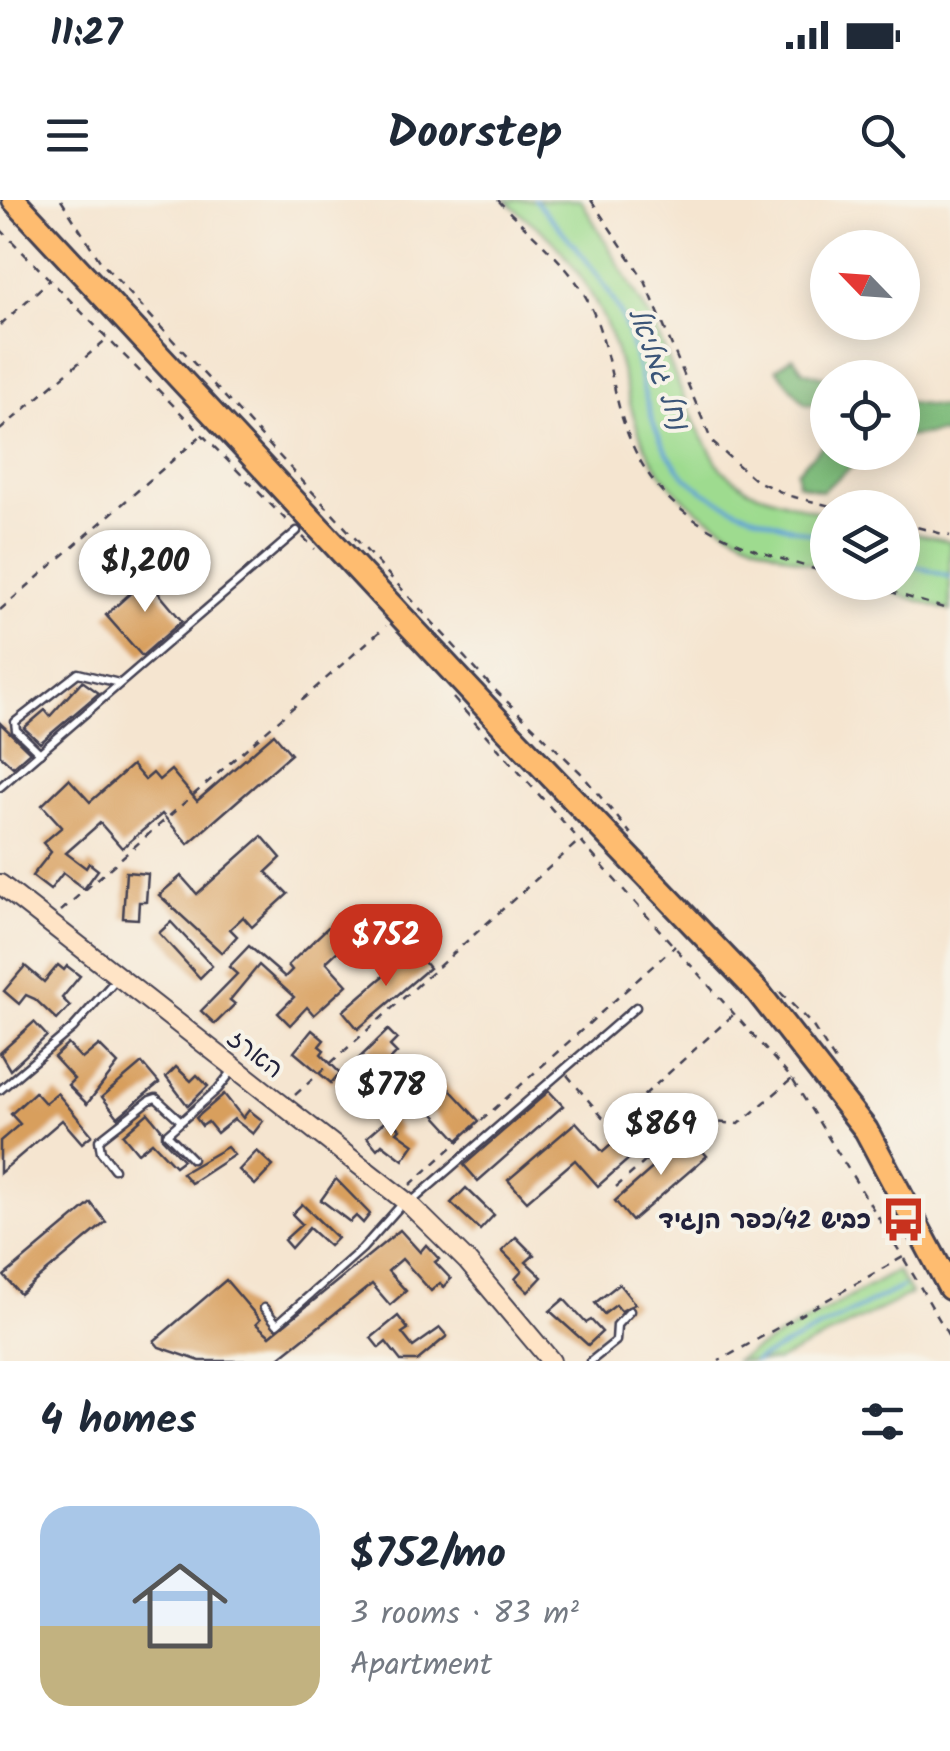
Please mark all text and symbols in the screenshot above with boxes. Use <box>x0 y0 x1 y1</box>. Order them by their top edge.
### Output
text: 11:27 <box>50 5 122 65</box>
text: Doorstep <box>388 99 562 171</box>
icon: menu <box>40 108 95 163</box>
icon: search <box>855 108 910 163</box>
north arrow <box>810 230 920 340</box>
map controls <box>810 230 920 600</box>
water label: נחל גמליאל <box>615 301 701 438</box>
button: locate <box>810 360 920 470</box>
button: layers <box>810 490 920 600</box>
pin: $1,200 <box>64 530 226 615</box>
text: $1,200 <box>101 537 189 588</box>
pin: $752 <box>327 904 445 989</box>
text: $752 <box>352 911 420 962</box>
street label: הארז <box>218 1020 291 1089</box>
pin: $778 <box>332 1054 450 1139</box>
text: $778 <box>357 1061 425 1112</box>
pin: $869 <box>602 1093 720 1178</box>
text: $869 <box>625 1100 697 1151</box>
bus stop icon: כביש 42/כפר הנגיד <box>880 1195 928 1243</box>
place label: כביש 42/כפר הנגיד <box>658 1201 871 1241</box>
text: 4 homes <box>40 1388 196 1455</box>
icon: filters <box>855 1394 910 1449</box>
text: $752/mo <box>350 1522 506 1589</box>
icon: home <box>120 1546 240 1666</box>
text: 3 rooms · 83 m² <box>350 1589 579 1640</box>
text: Apartment <box>350 1640 492 1691</box>

